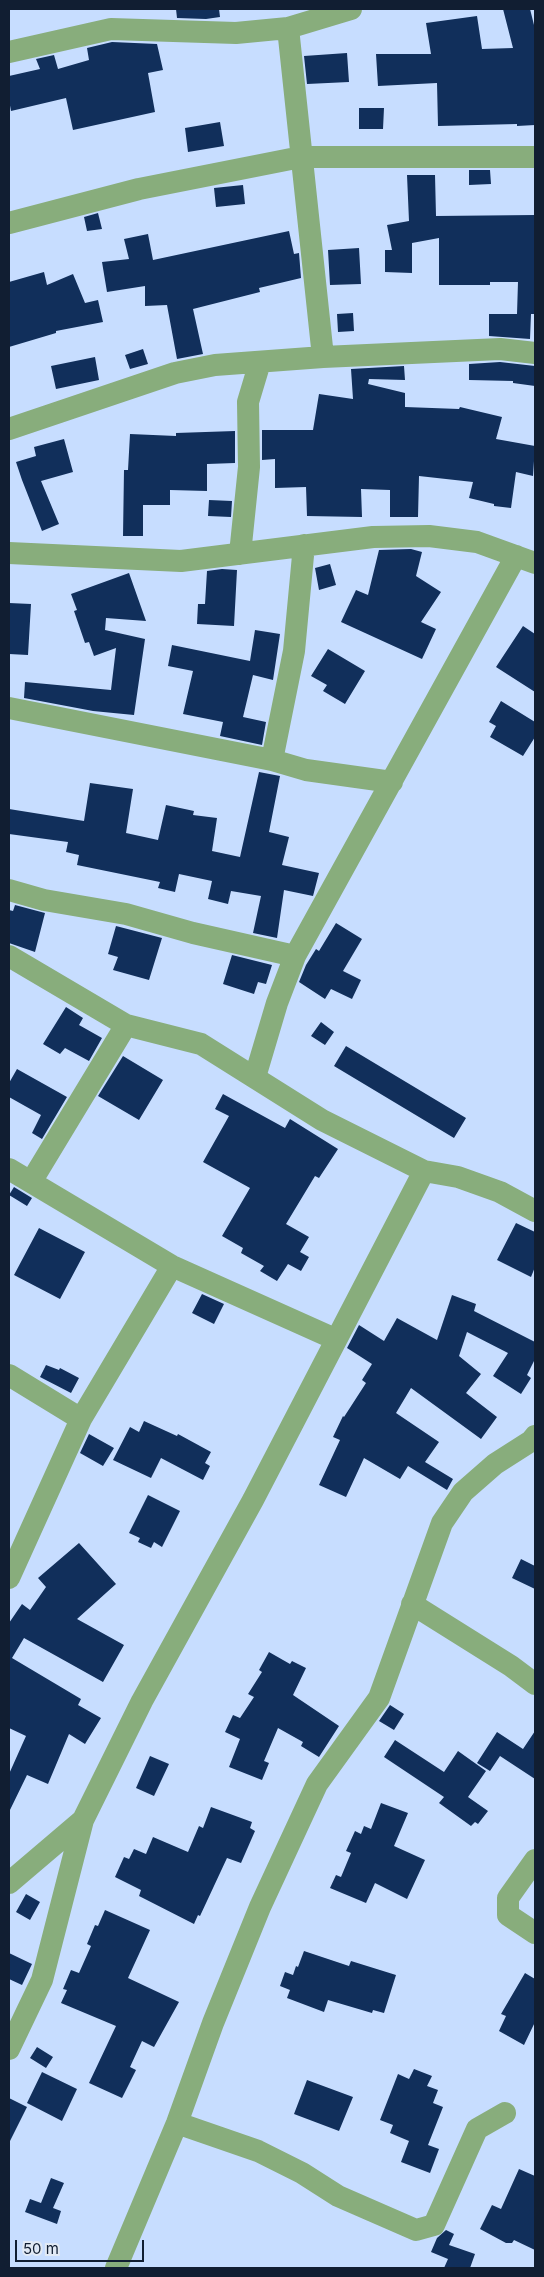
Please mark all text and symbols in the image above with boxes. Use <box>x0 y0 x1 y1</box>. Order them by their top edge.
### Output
scale bar <box>18 2230 146 2262</box>
text: 50 m <box>23 2239 59 2258</box>

